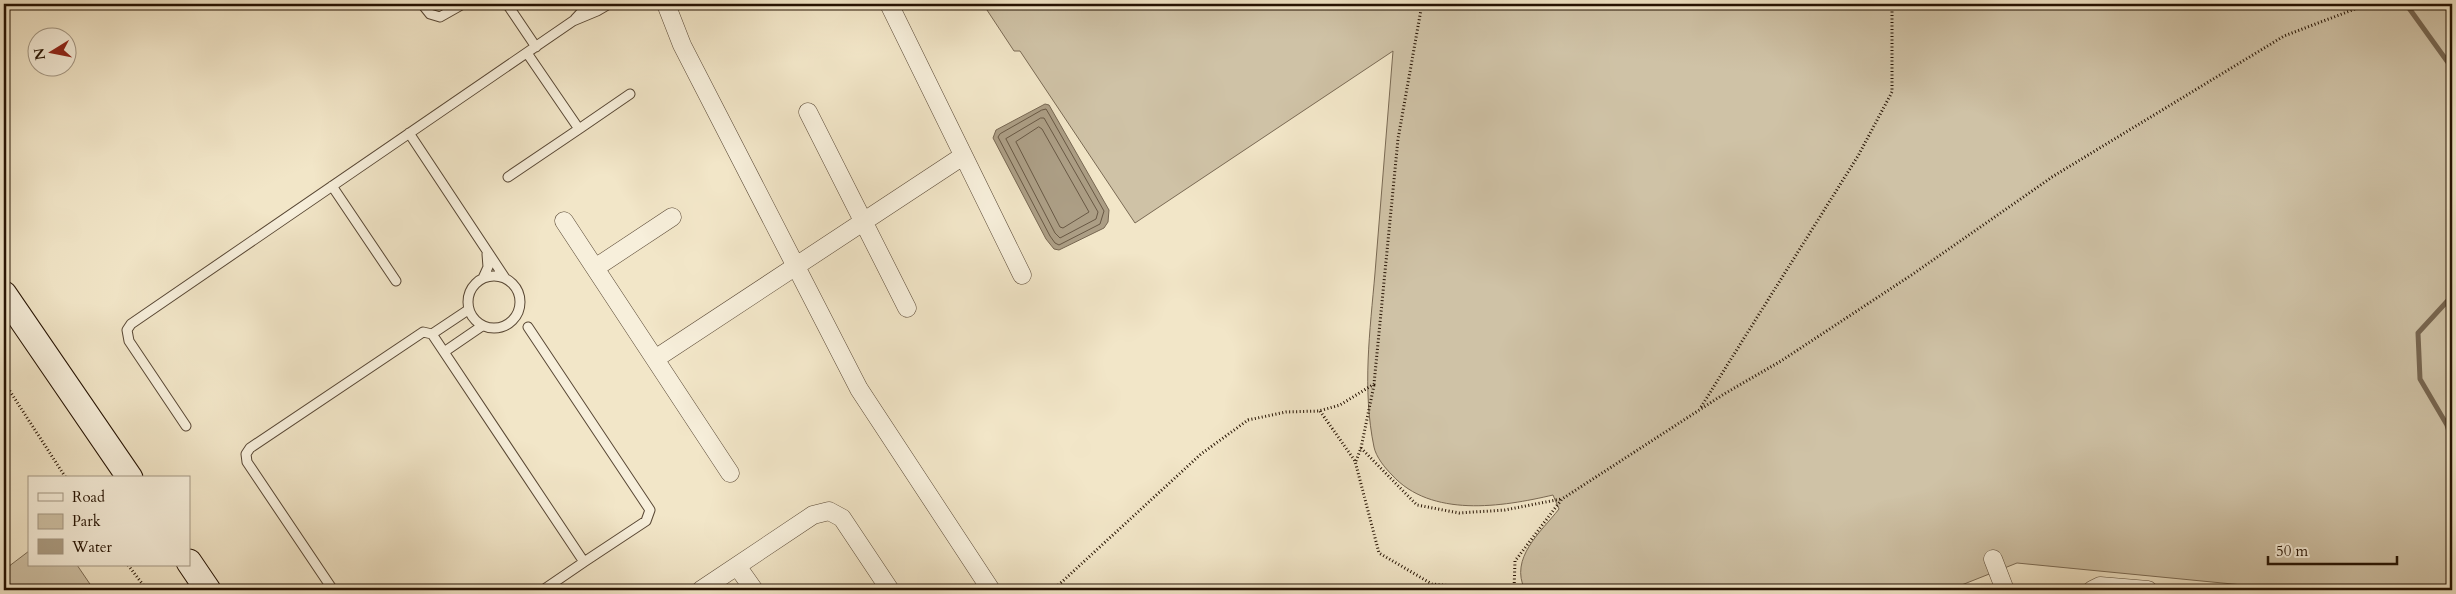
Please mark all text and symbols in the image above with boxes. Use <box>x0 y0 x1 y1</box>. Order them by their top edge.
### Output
north arrow <box>28 28 78 78</box>
text: N <box>29 47 50 62</box>
legend <box>28 476 190 566</box>
text: Road <box>72 487 105 507</box>
text: Park <box>72 511 101 531</box>
scale bar <box>2268 534 2397 566</box>
text: Water <box>71 537 113 557</box>
text: 50 m <box>2276 541 2308 561</box>

